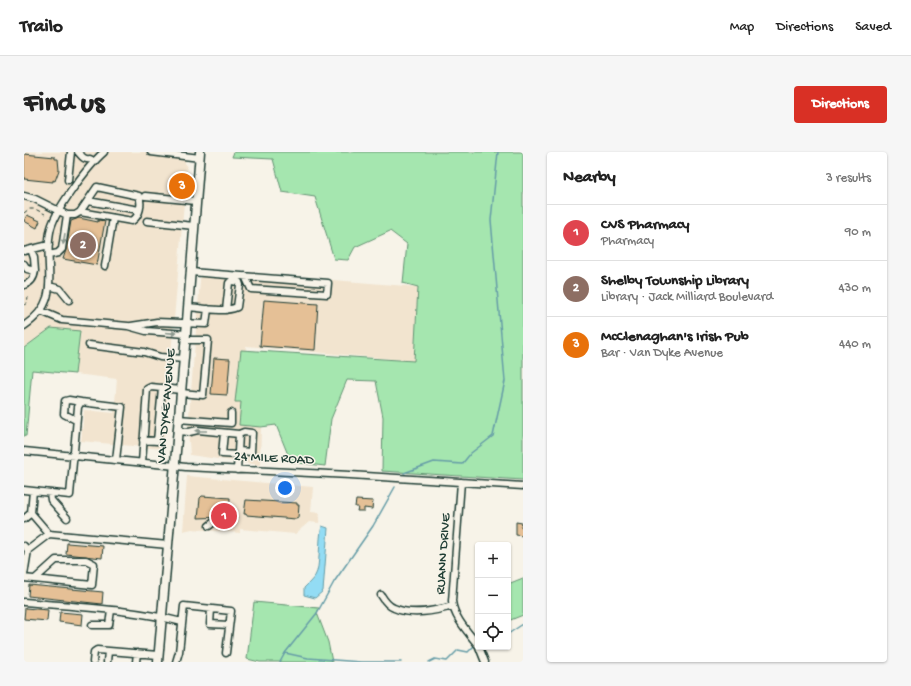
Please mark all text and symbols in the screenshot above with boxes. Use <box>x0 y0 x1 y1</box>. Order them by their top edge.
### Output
text: Trailo <box>20 16 63 39</box>
text: Map <box>730 19 754 36</box>
text: Directions <box>776 19 833 36</box>
text: Saved <box>855 19 891 36</box>
button: Directions <box>794 86 887 123</box>
text: Find us <box>24 88 104 121</box>
text: Nearby <box>563 168 616 188</box>
pin: 3 <box>169 171 195 201</box>
text: 3 results <box>826 171 871 186</box>
text: CVS Pharmacy <box>601 216 689 234</box>
text: 1 <box>573 225 579 240</box>
text: 90 m <box>845 225 871 240</box>
pin: 2 <box>70 230 96 260</box>
one-way arrow <box>61 233 67 245</box>
text: Pharmacy <box>601 234 654 249</box>
text: Shelby Township Library <box>601 272 749 290</box>
text: 2 <box>573 281 579 296</box>
text: 430 m <box>838 281 871 296</box>
text: Library · Jack Milliard Boulevard <box>601 290 773 305</box>
text: McClenaghan's Irish Pub <box>601 328 749 346</box>
one-way arrow <box>165 329 177 336</box>
text: 3 <box>573 337 579 352</box>
text: 440 m <box>839 337 871 352</box>
text: Bar · Van Dyke Avenue <box>601 346 723 361</box>
street label: VAN DYKE AVENUE <box>153 347 181 465</box>
one-way arrow <box>194 428 207 434</box>
street label: 24 MILE ROAD <box>234 448 315 470</box>
your location <box>275 478 295 498</box>
pin: 1 <box>211 501 237 531</box>
street label: RUANN DRIVE <box>433 511 455 595</box>
map controls <box>475 542 511 650</box>
button: + <box>475 542 511 578</box>
button: − <box>475 578 511 614</box>
button: locate <box>475 614 511 650</box>

